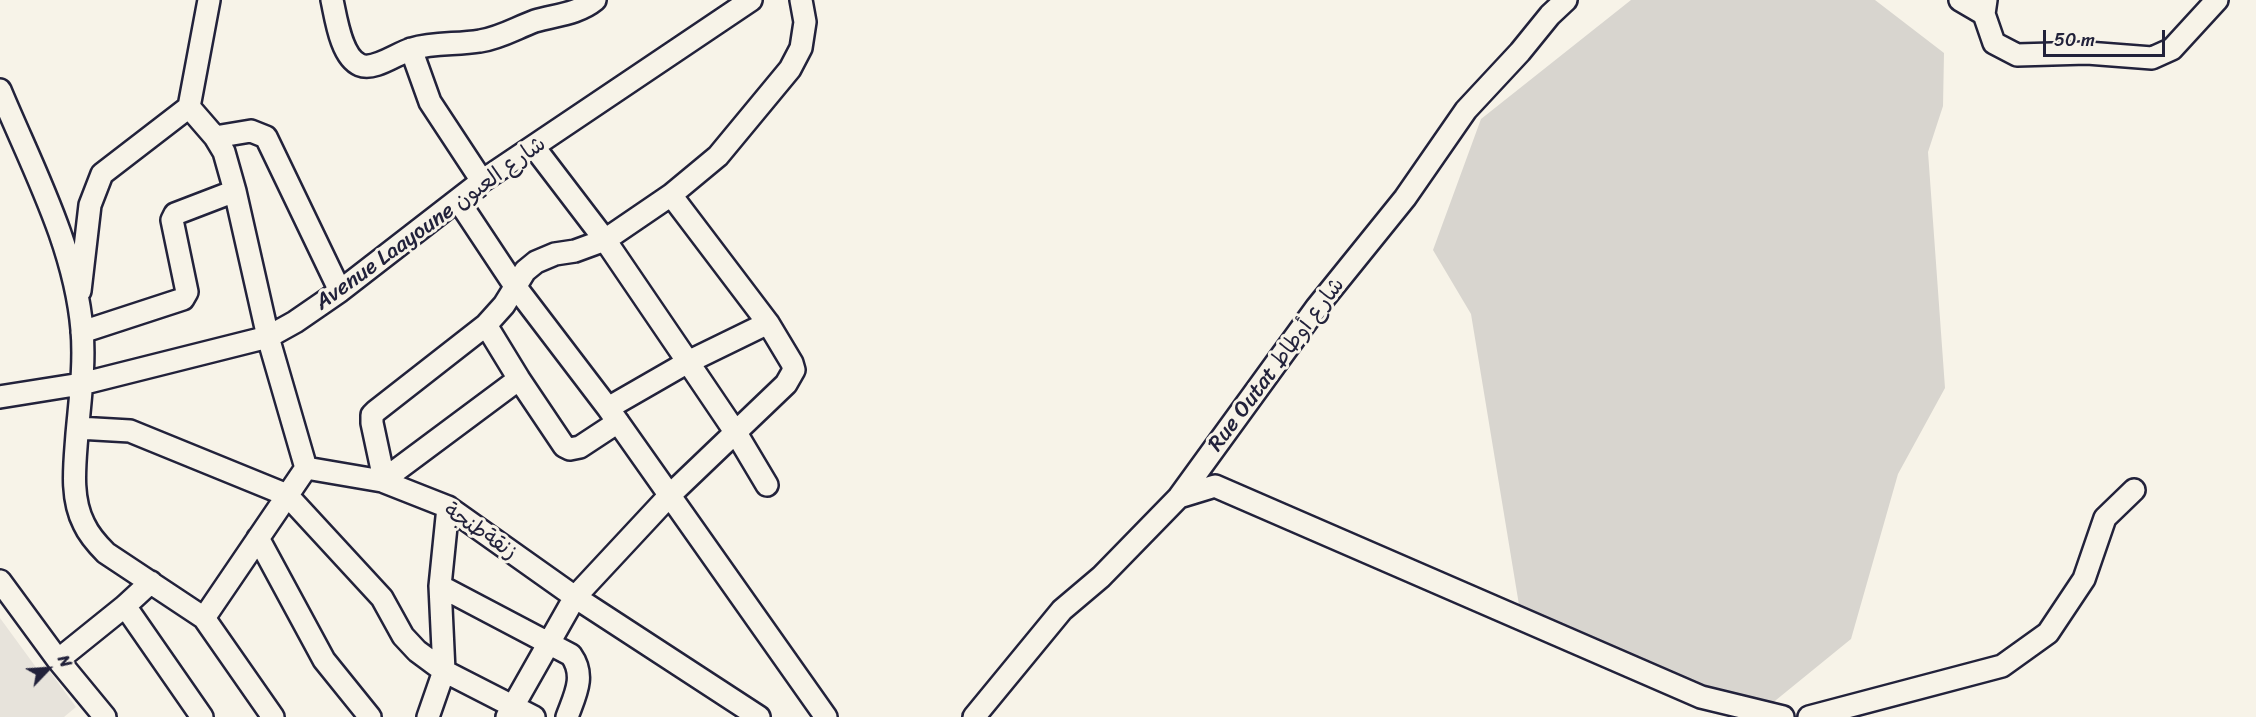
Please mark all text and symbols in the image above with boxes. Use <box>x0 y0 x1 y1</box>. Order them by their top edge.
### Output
scale bar <box>2046 18 2168 56</box>
text: 50 m <box>2054 24 2095 56</box>
street label: Avenue Laayoune شارع العيون <box>311 131 551 317</box>
street label: Rue Outat شارع أوطاط <box>1203 273 1351 457</box>
street label: زنقةطنجة <box>438 498 522 566</box>
north arrow <box>18 639 78 699</box>
text: N <box>49 650 80 672</box>

